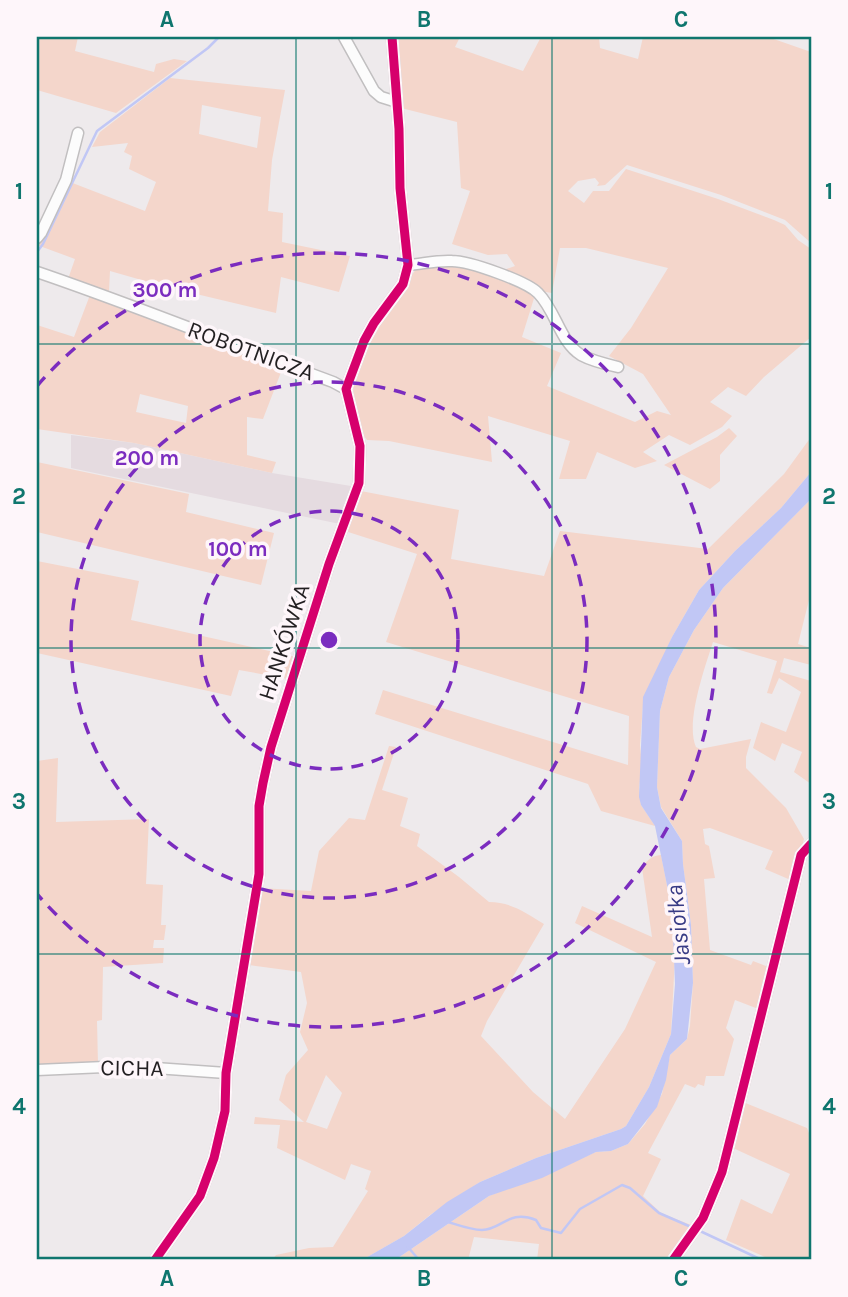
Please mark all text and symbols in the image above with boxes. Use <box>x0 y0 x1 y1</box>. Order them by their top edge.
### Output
text: A <box>160 6 174 33</box>
text: B <box>417 6 431 33</box>
text: C <box>674 6 688 33</box>
text: 1 <box>15 178 23 205</box>
text: 1 <box>825 178 833 205</box>
text: 300 m <box>133 278 197 302</box>
street label: ROBOTNICZA <box>184 316 318 386</box>
text: 200 m <box>115 446 179 470</box>
text: 2 <box>12 483 26 510</box>
text: 2 <box>822 483 836 510</box>
text: 100 m <box>208 537 268 561</box>
street label: HANKÓWKA <box>252 580 316 704</box>
centre of rings <box>317 628 341 652</box>
text: 3 <box>12 788 26 815</box>
text: 3 <box>822 788 836 815</box>
water label: Jasiołka <box>660 883 696 967</box>
street label: CICHA <box>100 1054 164 1082</box>
text: 4 <box>12 1093 26 1120</box>
text: 4 <box>822 1093 836 1120</box>
text: A <box>160 1265 174 1292</box>
text: B <box>417 1265 431 1292</box>
text: C <box>674 1265 688 1292</box>

